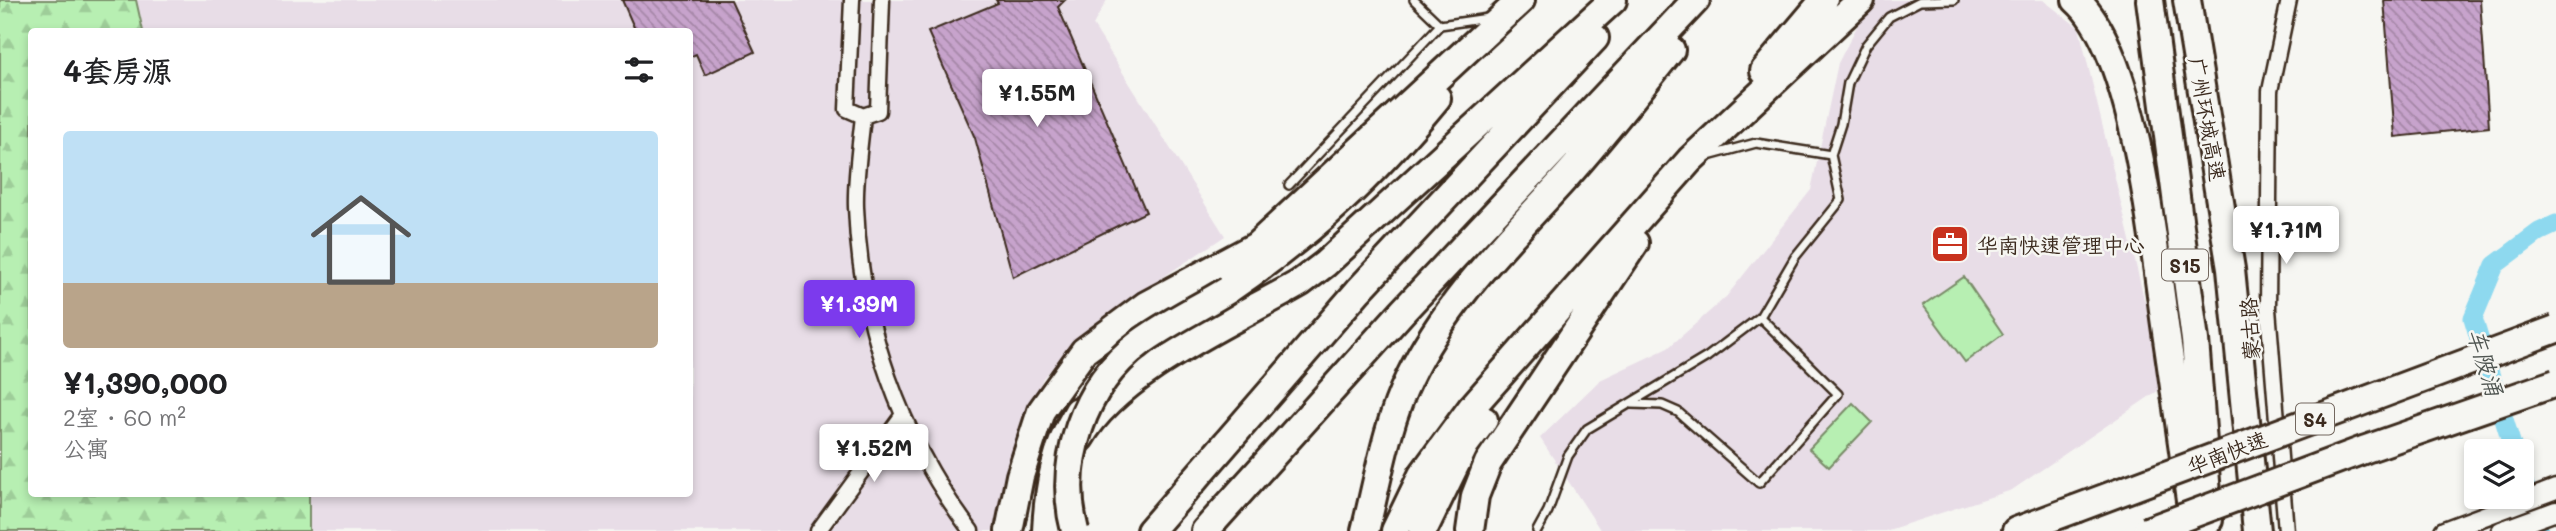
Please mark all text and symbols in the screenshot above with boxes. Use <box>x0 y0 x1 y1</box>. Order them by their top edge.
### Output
text: 4套房源 <box>63 50 172 90</box>
icon: filters <box>620 51 658 89</box>
street label: 广州环城高速 <box>2184 55 2232 183</box>
pin: ¥1.55M <box>980 69 1094 129</box>
text: ¥1.55M <box>998 77 1076 107</box>
icon: home <box>298 177 424 303</box>
pin: ¥1.71M <box>2229 206 2343 266</box>
text: ¥1.71M <box>2249 214 2323 244</box>
office icon: 华南快速管理中心 <box>1929 223 1971 265</box>
place label: 华南快速管理中心 <box>1977 231 2145 258</box>
road number: S15 <box>2162 249 2208 280</box>
pin: ¥1.39M <box>802 280 916 340</box>
text: ¥1.39M <box>820 288 898 318</box>
street label: 蒙古路 <box>2234 297 2264 361</box>
water label: 车陂涌 <box>2462 325 2511 400</box>
text: ¥1,390,000 <box>63 362 228 402</box>
text: 2室 · 60 m² <box>63 402 186 432</box>
road number: S4 <box>2296 404 2334 434</box>
pin: ¥1.52M <box>817 424 931 484</box>
street label: 华南快速 <box>2183 424 2271 480</box>
text: ¥1.52M <box>835 432 913 462</box>
text: 公寓 <box>63 433 109 463</box>
map controls <box>2464 439 2534 509</box>
button: layers <box>2464 439 2534 509</box>

